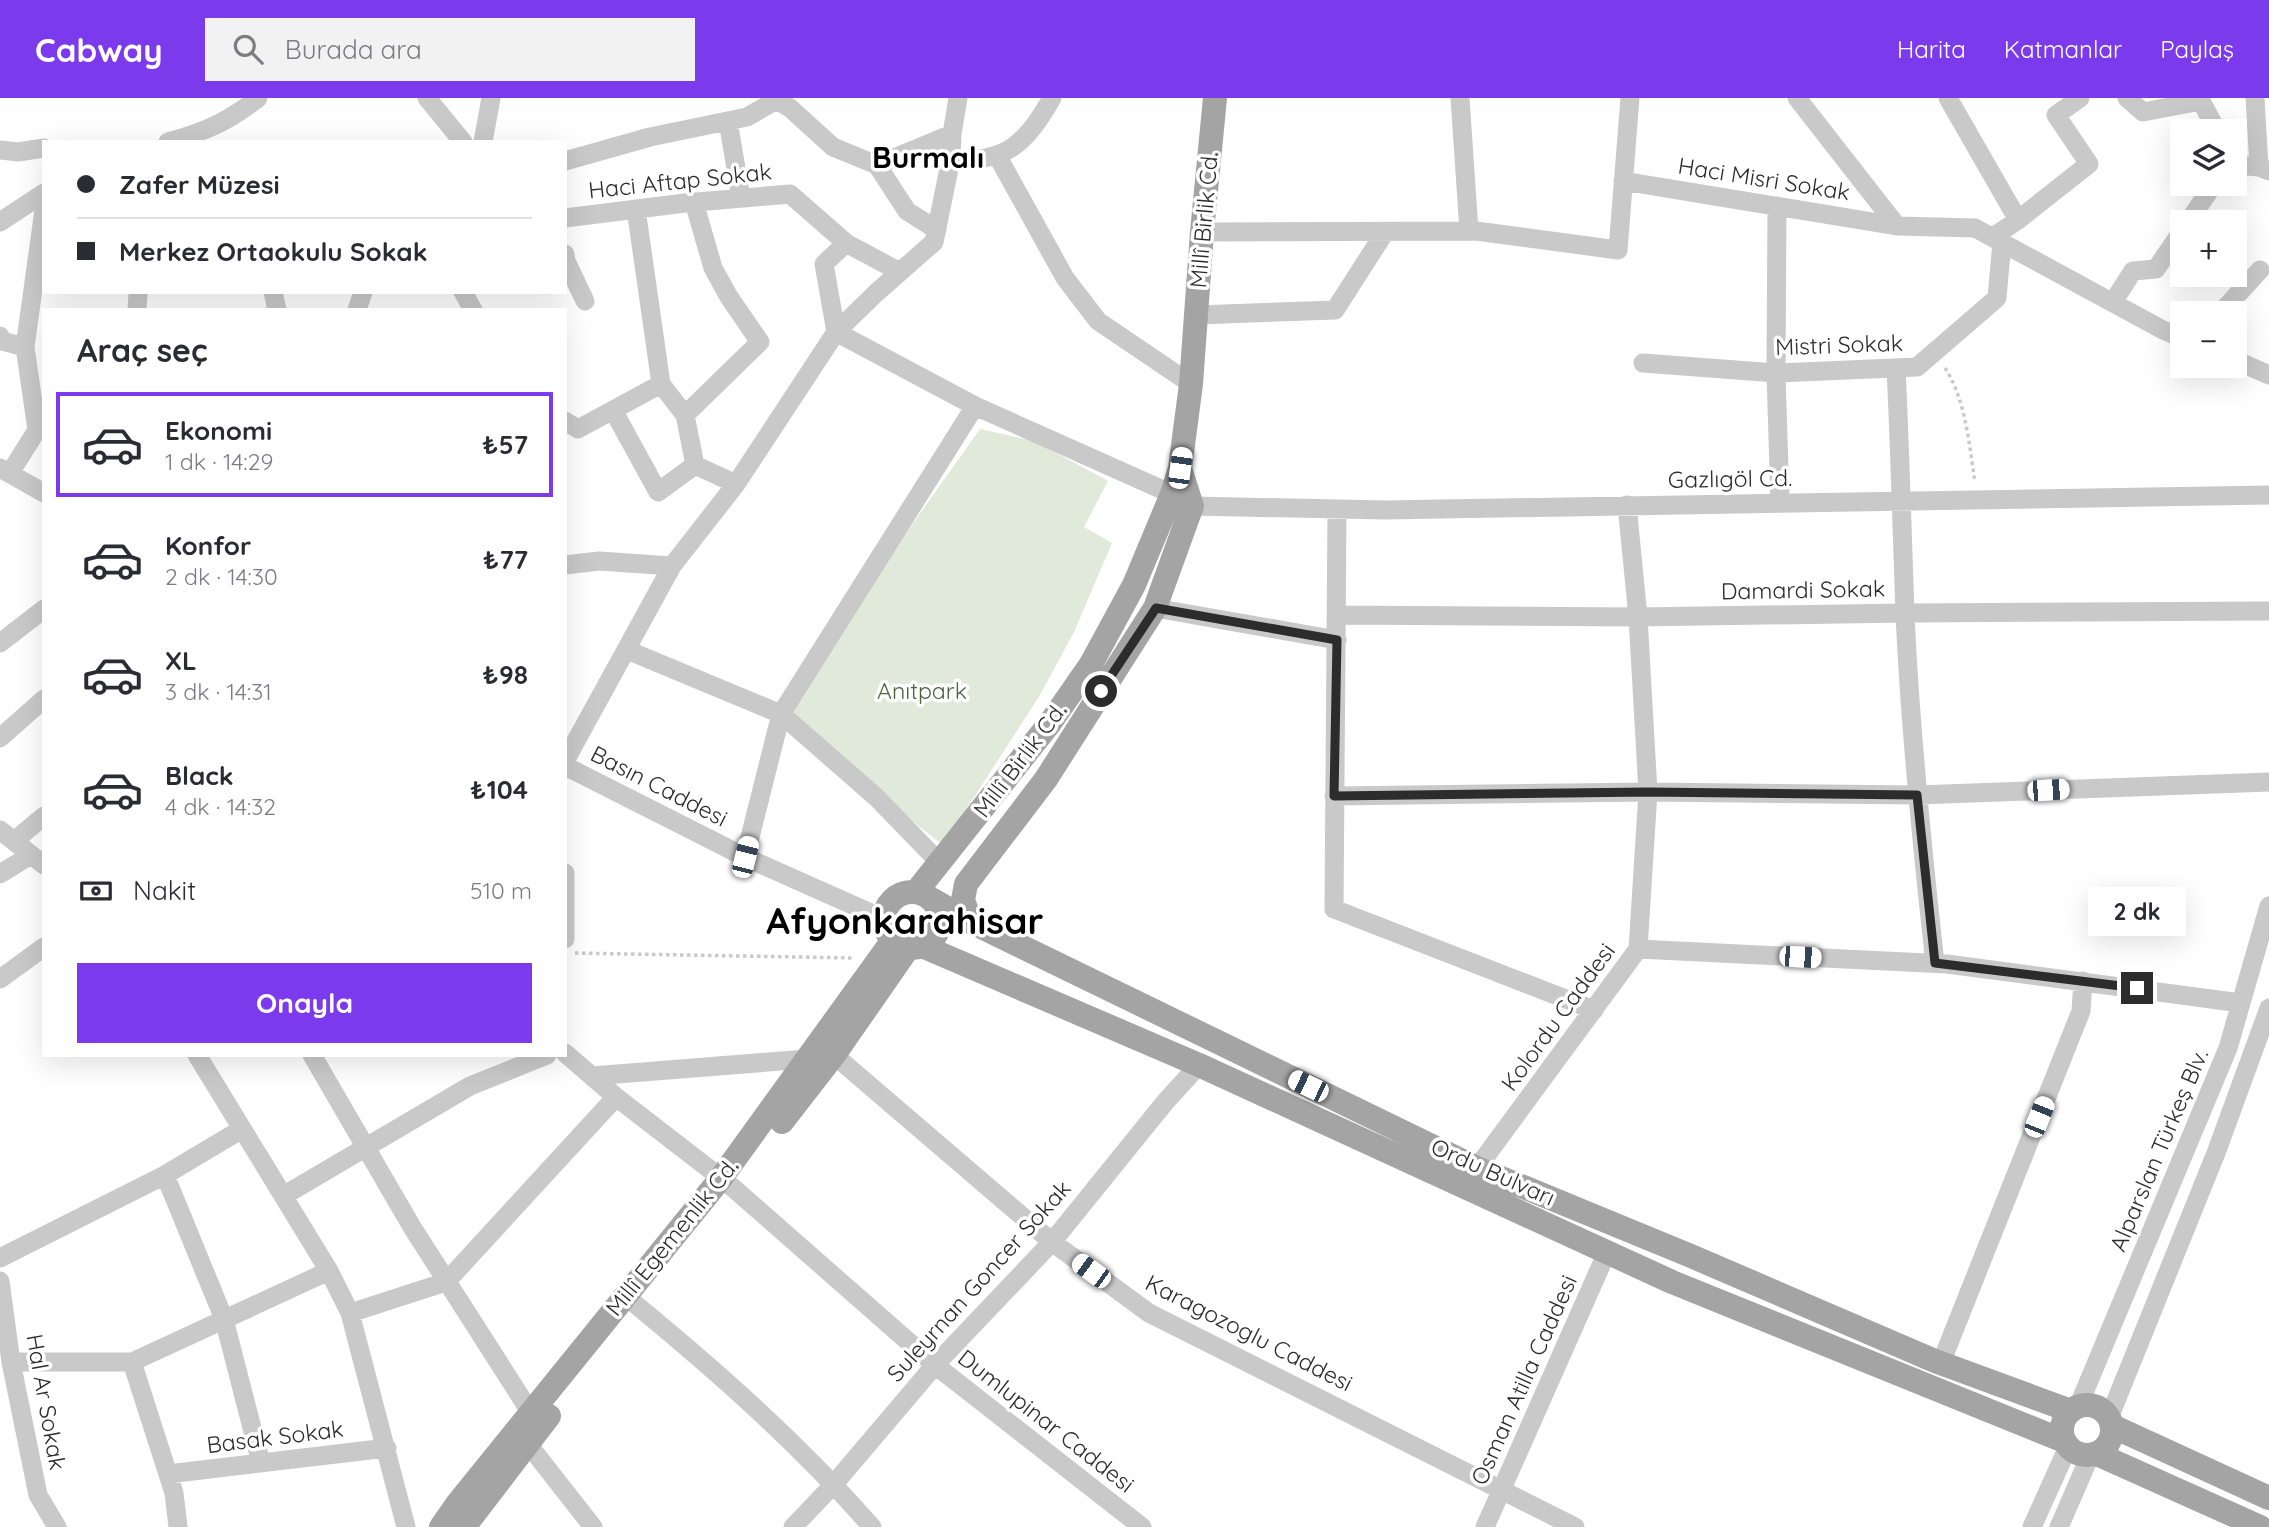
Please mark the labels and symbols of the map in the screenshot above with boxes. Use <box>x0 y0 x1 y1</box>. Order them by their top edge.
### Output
district label: Burmalı <box>872 138 984 176</box>
street label: Millî Birlik Cd. <box>1183 151 1224 289</box>
street label: Haci Misri Sokak <box>1676 151 1852 206</box>
street label: Haci Aftap Sokak <box>587 156 773 205</box>
street label: Mistri Sokak <box>1775 328 1903 361</box>
car <box>1167 446 1194 490</box>
street label: Gazlıgöl Cd. <box>1668 463 1792 494</box>
street label: Damardi Sokak <box>1721 574 1885 605</box>
route start <box>1085 675 1117 707</box>
park label: Anıtpark <box>877 676 967 705</box>
street label: Millî Birlik Cd. <box>967 697 1072 823</box>
street label: Basın Caddesi <box>586 739 733 832</box>
car <box>2027 778 2070 802</box>
car <box>730 834 761 880</box>
callout: 2 dk <box>2088 886 2186 936</box>
district label: Afyonkarahisar <box>766 897 1044 943</box>
street label: Kolordu Caddesi <box>1494 937 1621 1096</box>
car <box>1779 945 1822 969</box>
route end <box>2121 972 2153 1004</box>
street label: Alparslan Türkeş Blv. <box>2103 1044 2214 1256</box>
car <box>1285 1067 1332 1105</box>
car <box>2022 1094 2057 1140</box>
street label: Ordu Bulvarı <box>1427 1131 1560 1212</box>
street label: Millî Egemenlik Cd. <box>599 1152 744 1321</box>
street label: Suleyrnan Goncer Sokak <box>880 1174 1077 1387</box>
car <box>1068 1250 1115 1292</box>
street label: Karagozoglu Caddesi <box>1141 1268 1358 1397</box>
street label: Osman Atilla Caddesi <box>1464 1270 1583 1489</box>
street label: Hal Ar Sokak <box>20 1332 73 1472</box>
street label: Dumlupinar Caddesi <box>952 1343 1140 1498</box>
street label: Basak Sokak <box>205 1414 345 1459</box>

